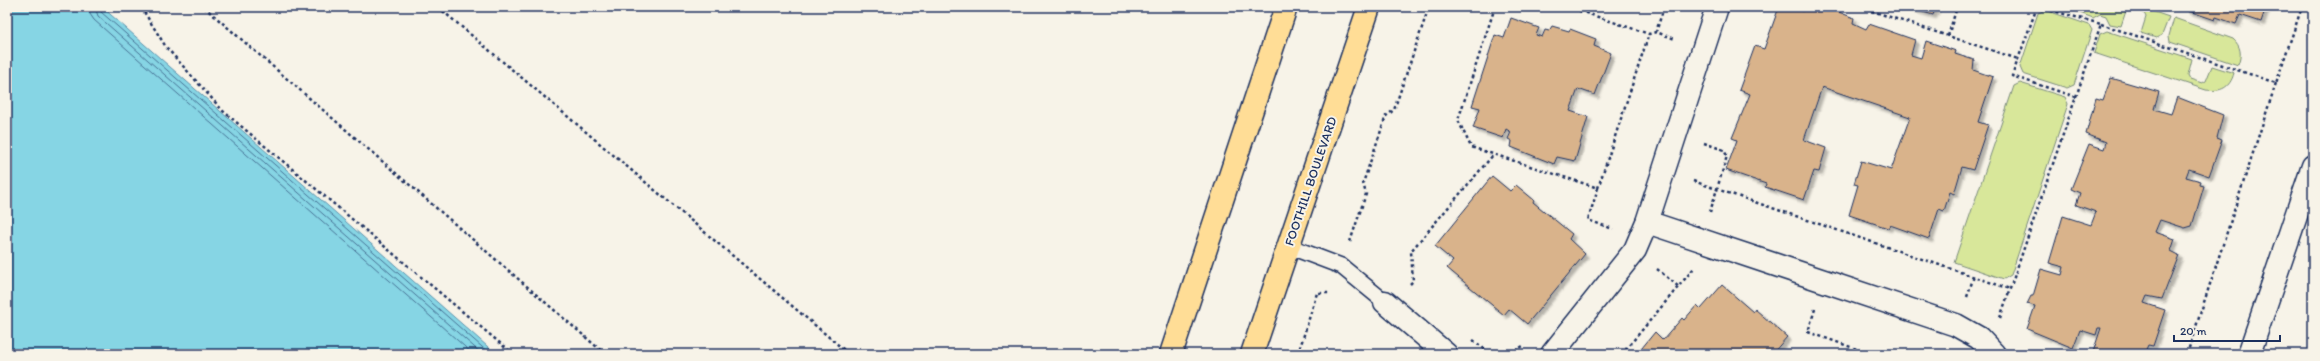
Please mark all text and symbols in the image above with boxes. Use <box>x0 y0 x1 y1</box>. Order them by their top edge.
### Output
street label: FOOTHILL BOULEVARD <box>1281 114 1340 248</box>
scale bar <box>2174 317 2280 343</box>
text: 20 m <box>2180 324 2207 338</box>

